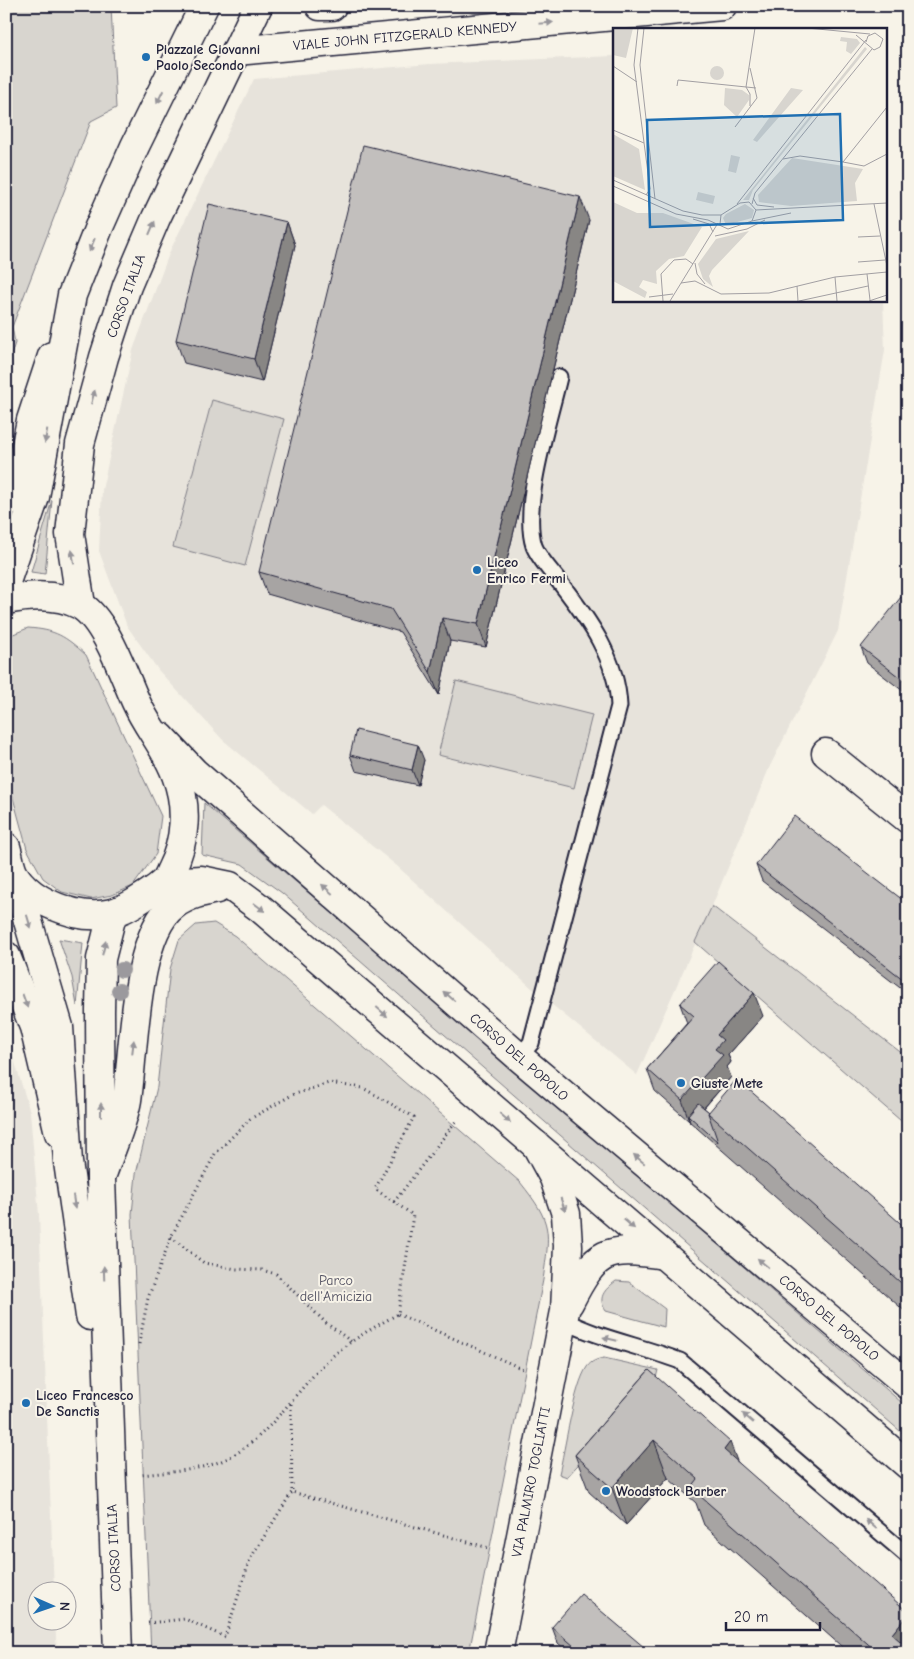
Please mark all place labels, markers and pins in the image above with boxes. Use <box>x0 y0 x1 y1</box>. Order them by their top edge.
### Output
place label: Piazzale Giovanni Paolo Secondo <box>156 41 260 74</box>
marker: Piazzale Giovanni Paolo Secondo <box>140 51 152 63</box>
place label: Liceo Enrico Fermi <box>487 554 566 587</box>
marker: Liceo Enrico Fermi <box>471 564 483 576</box>
place label: Giuste Mete <box>691 1075 763 1092</box>
marker: Giuste Mete <box>675 1077 687 1089</box>
place label: Liceo Francesco De Sanctis <box>36 1387 134 1420</box>
marker: Liceo Francesco De Sanctis <box>20 1397 32 1409</box>
place label: Woodstock Barber <box>616 1483 726 1500</box>
marker: Woodstock Barber <box>600 1485 612 1497</box>

